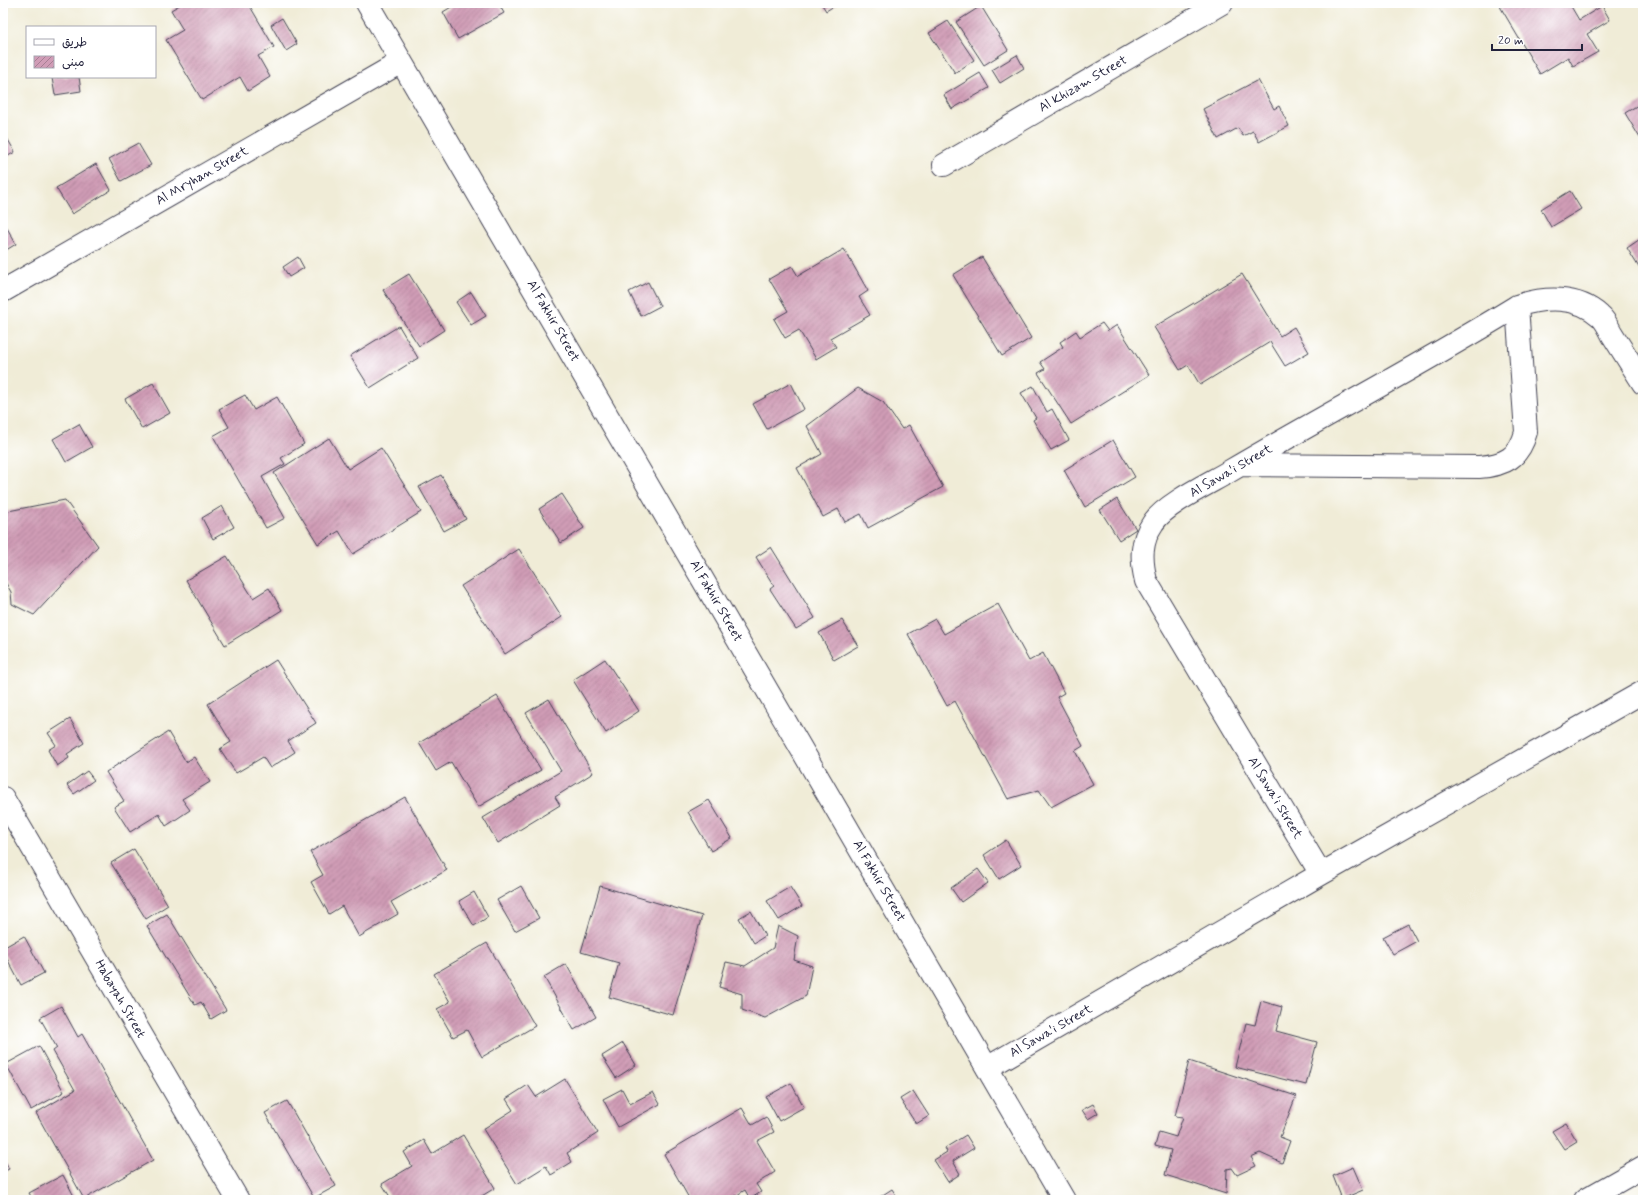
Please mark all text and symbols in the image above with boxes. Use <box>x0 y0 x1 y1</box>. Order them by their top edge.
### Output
legend <box>26 26 156 78</box>
scale bar <box>1492 26 1582 52</box>
text: 20 m <box>1498 33 1524 49</box>
text: طريق <box>62 35 87 51</box>
street label: Al Khizam Street <box>1036 52 1130 116</box>
text: مبنى <box>62 55 85 71</box>
street label: Al Mryhan Street <box>153 142 252 209</box>
street label: Al Fakhir Street <box>523 277 583 365</box>
street label: Al Sawa'i Street <box>1187 440 1276 502</box>
street label: Al Fakhir Street <box>686 557 746 645</box>
street label: Al Sawa'i Street <box>1244 754 1306 842</box>
street label: Al Fakhir Street <box>849 837 909 925</box>
street label: Habayah Street <box>91 957 149 1041</box>
street label: Al Sawa'i Street <box>1007 1000 1096 1062</box>

